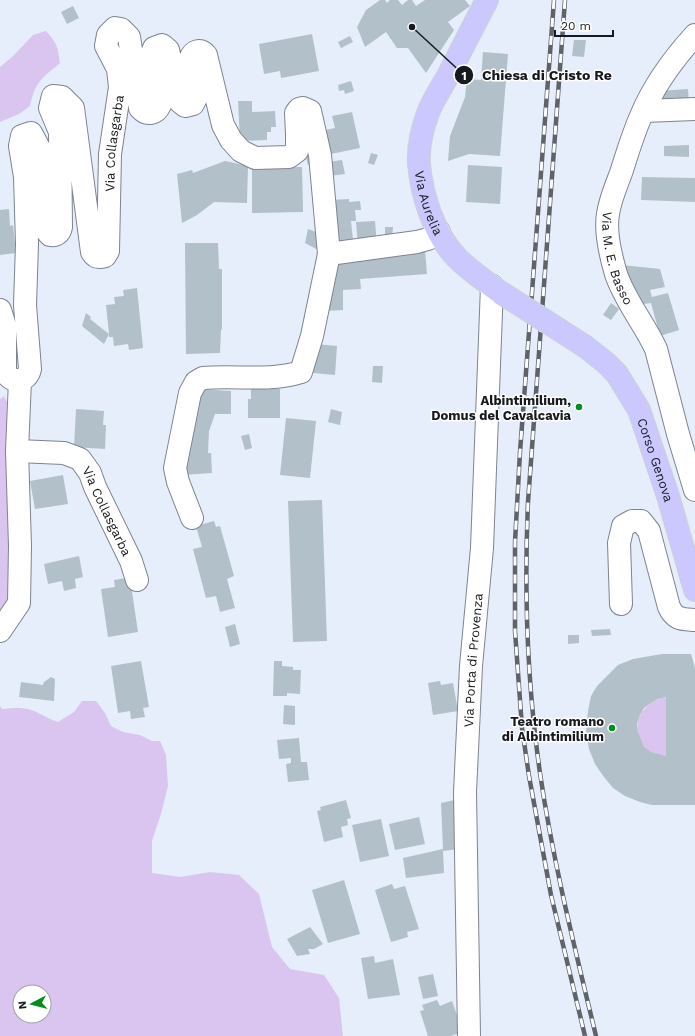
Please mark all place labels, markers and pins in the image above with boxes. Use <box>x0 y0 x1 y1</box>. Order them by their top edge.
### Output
callout: Chiesa di Cristo Re <box>454 62 620 88</box>
place label: Albintimilium, Domus del Cavalcavia <box>431 393 571 423</box>
marker: Albintimilium, Domus del Cavalcavia <box>574 402 584 412</box>
place label: Teatro romano di Albintimilium <box>502 714 604 744</box>
marker: Teatro romano di Albintimilium <box>607 723 617 733</box>

